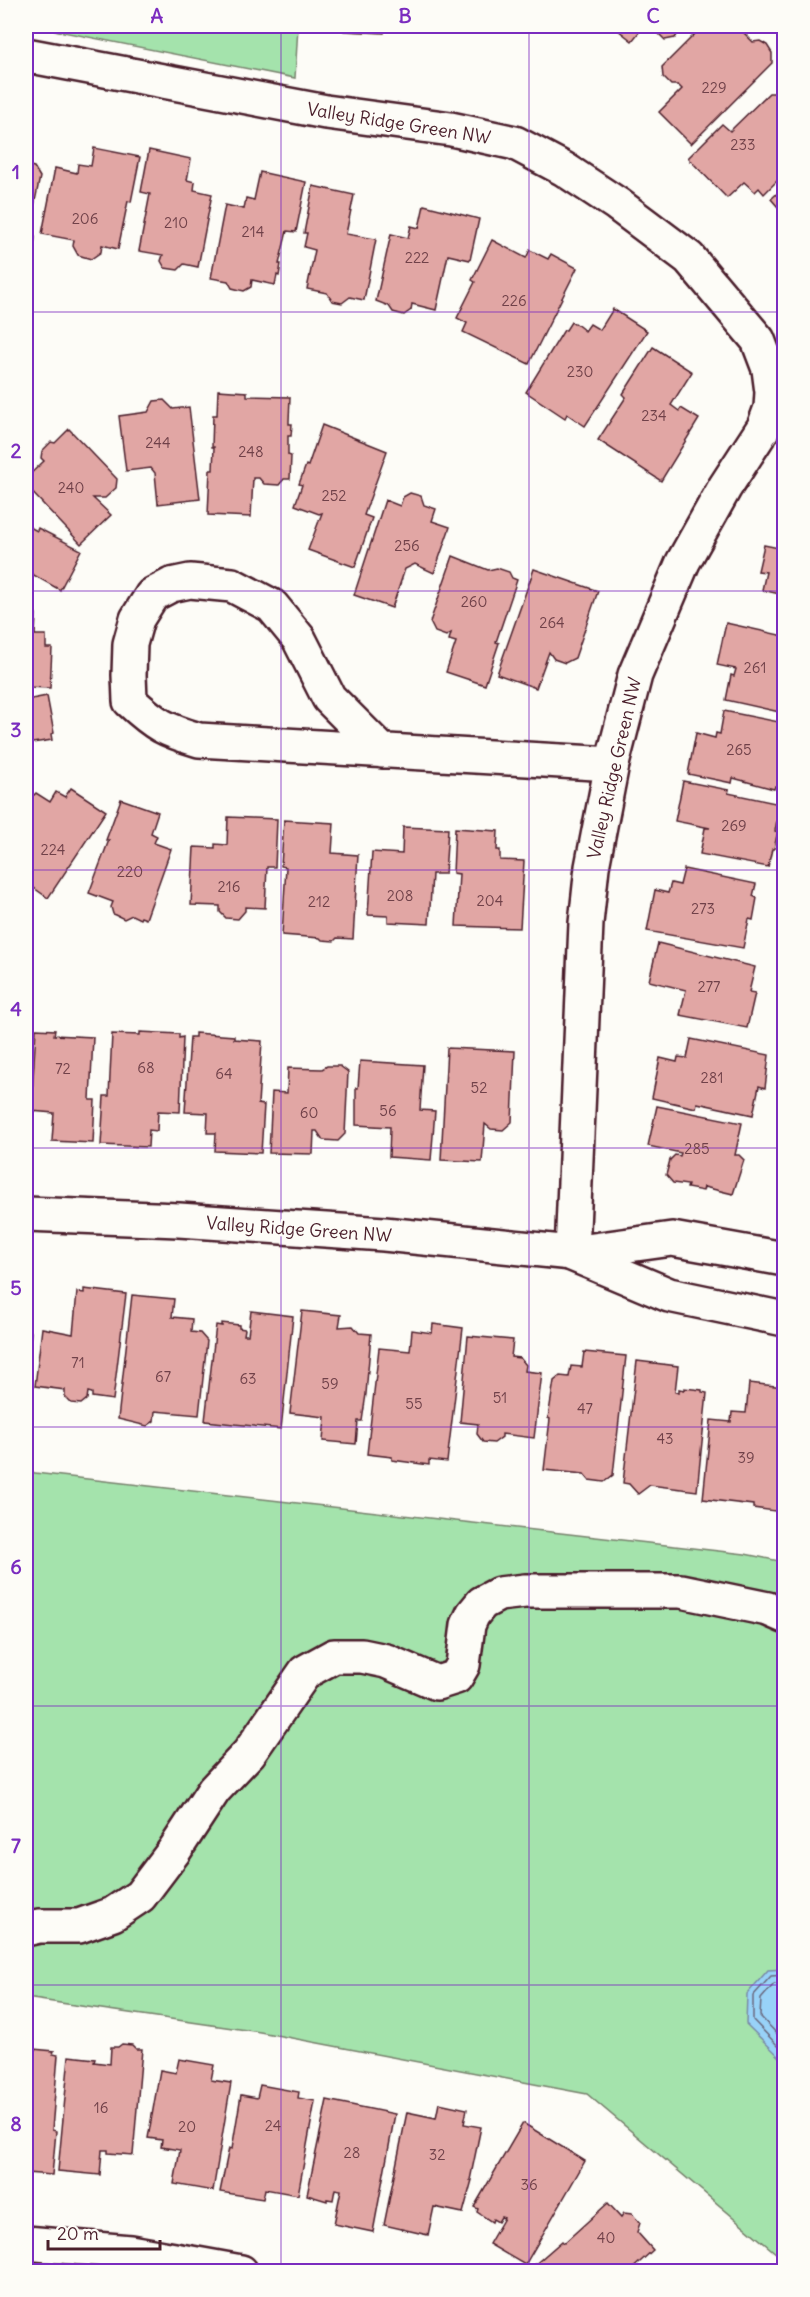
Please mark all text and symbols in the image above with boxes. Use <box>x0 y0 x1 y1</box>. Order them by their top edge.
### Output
text: A <box>151 3 164 28</box>
text: B <box>398 3 412 28</box>
text: C <box>646 3 660 28</box>
house number: 229 <box>701 78 727 97</box>
street label: Valley Ridge Green NW <box>305 97 493 149</box>
house number: 233 <box>730 135 756 154</box>
text: 1 <box>12 159 20 184</box>
house number: 206 <box>72 209 98 228</box>
house number: 210 <box>164 213 188 232</box>
house number: 214 <box>242 222 265 241</box>
house number: 222 <box>405 248 429 267</box>
house number: 226 <box>501 291 527 310</box>
house number: 230 <box>567 362 593 381</box>
house number: 234 <box>641 406 667 425</box>
house number: 244 <box>145 433 171 452</box>
text: 2 <box>11 438 22 463</box>
house number: 248 <box>238 442 264 461</box>
house number: 240 <box>58 478 84 497</box>
house number: 252 <box>321 486 347 505</box>
house number: 256 <box>394 536 420 555</box>
house number: 260 <box>461 592 487 611</box>
house number: 264 <box>539 613 565 632</box>
house number: 261 <box>744 658 766 677</box>
street label: Valley Ridge Green NW <box>582 675 646 861</box>
text: 3 <box>10 717 22 742</box>
house number: 265 <box>726 740 752 759</box>
house number: 269 <box>721 816 747 835</box>
house number: 224 <box>41 840 66 859</box>
house number: 220 <box>117 862 143 881</box>
house number: 216 <box>218 877 240 896</box>
house number: 208 <box>387 886 413 905</box>
house number: 204 <box>477 891 504 910</box>
house number: 212 <box>308 892 330 911</box>
house number: 273 <box>691 899 715 918</box>
house number: 277 <box>698 977 720 996</box>
text: 4 <box>10 996 22 1021</box>
house number: 68 <box>137 1058 155 1077</box>
house number: 72 <box>55 1059 71 1078</box>
house number: 64 <box>215 1064 233 1083</box>
house number: 281 <box>701 1068 723 1087</box>
house number: 52 <box>471 1078 487 1097</box>
house number: 56 <box>379 1101 397 1120</box>
house number: 60 <box>300 1103 318 1122</box>
house number: 285 <box>684 1139 710 1158</box>
street label: Valley Ridge Green NW <box>205 1211 393 1247</box>
text: 5 <box>10 1275 22 1300</box>
house number: 71 <box>71 1353 85 1372</box>
house number: 67 <box>155 1367 171 1386</box>
house number: 63 <box>239 1369 257 1388</box>
house number: 59 <box>321 1374 339 1393</box>
house number: 51 <box>493 1388 507 1407</box>
house number: 55 <box>405 1394 423 1413</box>
house number: 47 <box>577 1399 593 1418</box>
house number: 43 <box>656 1429 674 1448</box>
house number: 39 <box>737 1448 755 1467</box>
text: 6 <box>10 1554 22 1579</box>
text: 7 <box>11 1833 21 1858</box>
house number: 16 <box>94 2098 108 2117</box>
text: 8 <box>10 2111 22 2136</box>
house number: 24 <box>265 2116 282 2135</box>
house number: 20 <box>178 2117 196 2136</box>
house number: 28 <box>344 2143 360 2162</box>
house number: 32 <box>429 2145 445 2164</box>
house number: 36 <box>520 2175 538 2194</box>
scale bar <box>48 2213 160 2251</box>
text: 20 m <box>57 2222 99 2245</box>
house number: 40 <box>597 2228 615 2247</box>

